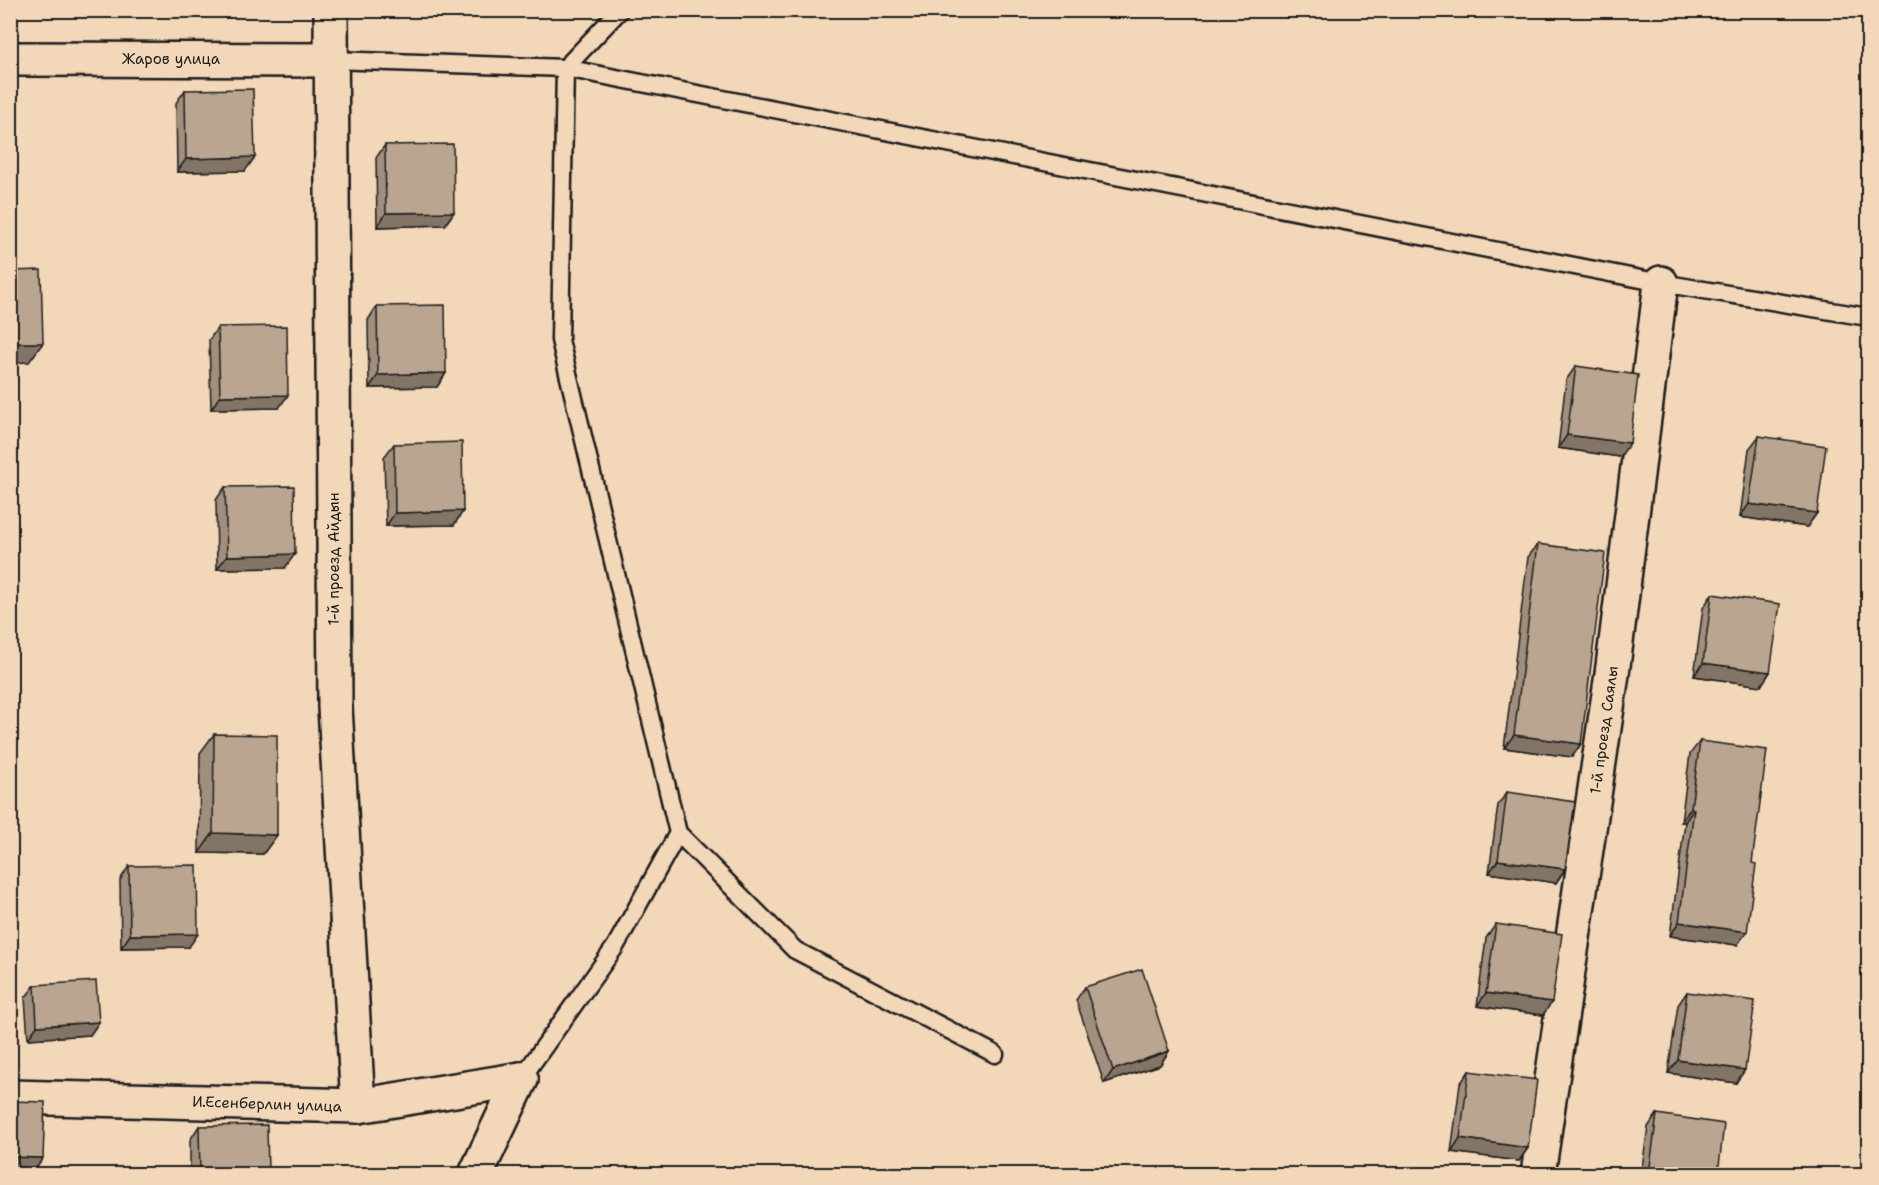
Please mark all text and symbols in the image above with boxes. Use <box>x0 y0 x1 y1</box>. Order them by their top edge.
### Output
street label: Жаров улица <box>122 49 221 69</box>
street label: 1-й проезд Айдын <box>324 492 344 626</box>
street label: 1-й проезд Саялы <box>1585 665 1623 795</box>
street label: И.Есенберлин улица <box>192 1091 343 1117</box>

